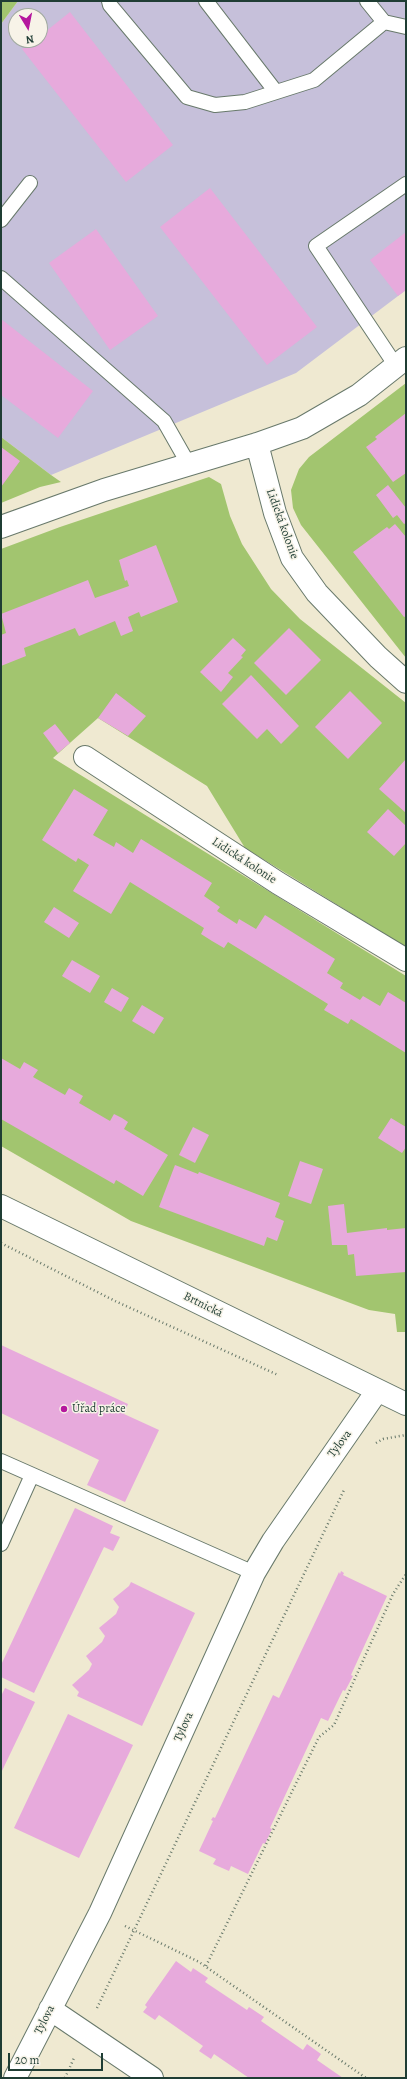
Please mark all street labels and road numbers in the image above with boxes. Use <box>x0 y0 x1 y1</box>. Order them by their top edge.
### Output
street label: Lidická kolonie <box>263 487 301 561</box>
street label: Lidická kolonie <box>209 835 279 887</box>
street label: Brtnická <box>181 1289 225 1321</box>
street label: Tylova <box>325 1427 355 1461</box>
street label: Tylova <box>171 1710 197 1744</box>
street label: Tylova <box>32 2003 58 2037</box>

